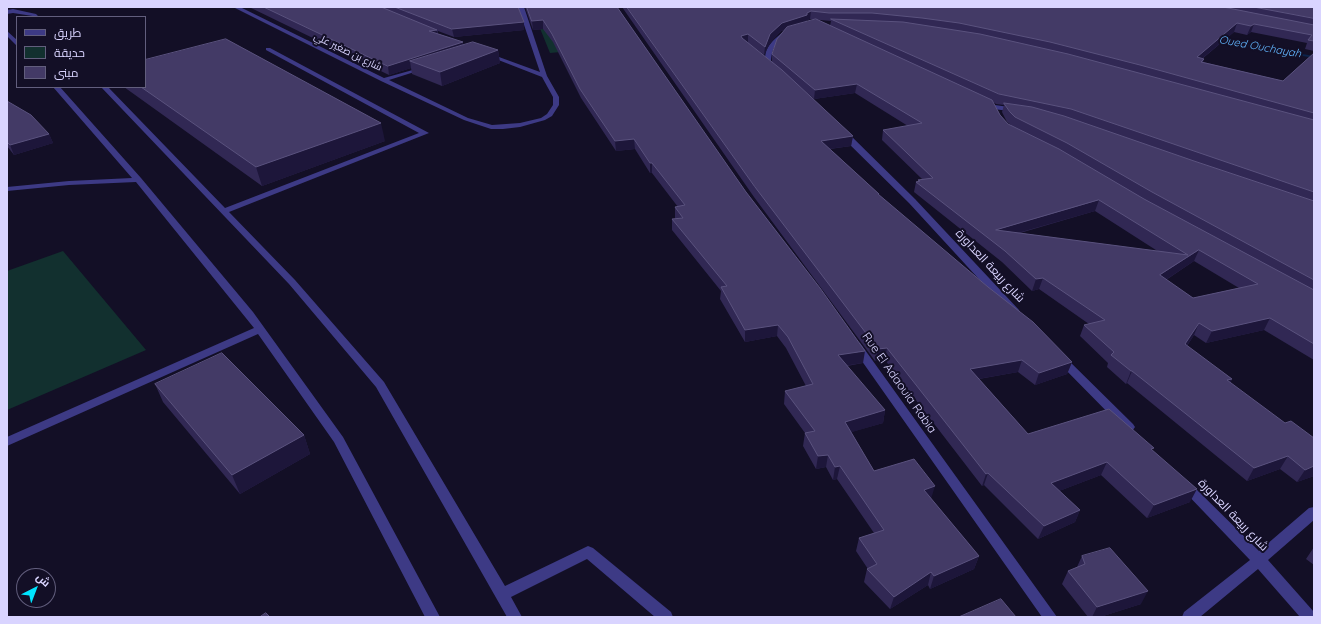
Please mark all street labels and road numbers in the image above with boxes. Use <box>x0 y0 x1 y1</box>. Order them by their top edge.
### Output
street label: شارع بن صغير علي <box>312 30 384 74</box>
street label: شارع ربيعة العداورة <box>952 226 1028 306</box>
street label: Rue El Adaouia Rabia <box>859 330 939 436</box>
street label: شارع ربيعة العداورة <box>1195 476 1271 554</box>

